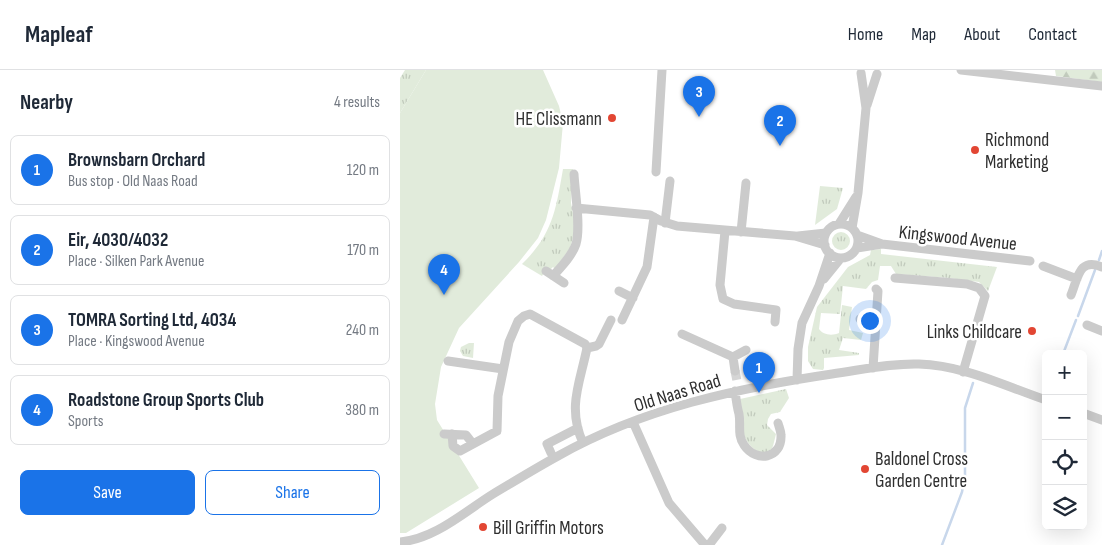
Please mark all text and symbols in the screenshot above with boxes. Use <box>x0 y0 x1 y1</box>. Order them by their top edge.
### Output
text: Mapleaf <box>25 20 93 49</box>
text: Home <box>848 24 883 45</box>
text: Map <box>911 24 936 45</box>
text: About <box>964 24 1000 45</box>
text: Contact <box>1028 24 1077 45</box>
pin: 3 <box>683 76 715 117</box>
text: Nearby <box>20 90 73 115</box>
text: 4 results <box>334 93 380 112</box>
pin: 2 <box>764 105 796 146</box>
place label: HE Clissmann <box>516 108 602 131</box>
marker: HE Clissmann <box>606 112 618 124</box>
place label: Richmond Marketing <box>985 129 1049 174</box>
marker: Richmond Marketing <box>969 144 981 156</box>
text: Brownsbarn Orchard <box>68 149 205 172</box>
text: 1 <box>34 161 40 180</box>
text: 120 m <box>347 161 379 180</box>
text: Bus stop · Old Naas Road <box>68 172 198 191</box>
street label: Kingswood Avenue <box>898 221 1018 256</box>
text: Eir, 4030/4032 <box>68 229 168 252</box>
text: 2 <box>33 241 41 260</box>
text: 170 m <box>347 241 379 260</box>
text: Place · Silken Park Avenue <box>68 252 204 271</box>
pin: 4 <box>428 254 460 295</box>
your location <box>857 308 883 334</box>
text: TOMRA Sorting Ltd, 4034 <box>68 309 236 332</box>
text: 3 <box>33 321 41 340</box>
text: 240 m <box>346 321 379 340</box>
place label: Links Childcare <box>927 321 1022 344</box>
marker: Links Childcare <box>1026 325 1038 337</box>
text: Place · Kingswood Avenue <box>68 332 205 351</box>
map controls <box>1042 350 1087 530</box>
button: + <box>1042 350 1087 395</box>
pin: 1 <box>743 352 775 393</box>
street label: Old Naas Road <box>631 369 724 418</box>
text: Roadstone Group Sports Club <box>68 389 264 412</box>
button: − <box>1042 395 1087 440</box>
text: 4 <box>33 401 41 420</box>
text: 380 m <box>345 401 379 420</box>
text: Sports <box>68 412 103 431</box>
button: locate <box>1042 440 1087 485</box>
place label: Baldonel Cross Garden Centre <box>875 448 968 493</box>
marker: Baldonel Cross Garden Centre <box>859 463 871 475</box>
button: Save <box>20 470 195 515</box>
button: Share <box>205 470 380 515</box>
button: layers <box>1042 485 1087 530</box>
place label: Bill Griffin Motors <box>493 517 604 540</box>
marker: Bill Griffin Motors <box>477 521 489 533</box>

